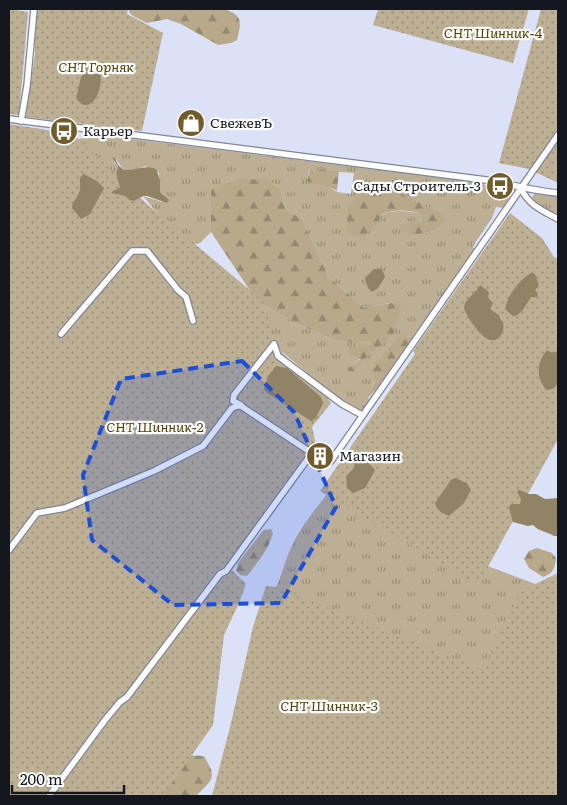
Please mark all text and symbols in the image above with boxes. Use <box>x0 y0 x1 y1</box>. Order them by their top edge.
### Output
park label: СНТ Шинник-4 <box>444 22 542 42</box>
park label: СНТ Горняк <box>58 56 134 76</box>
shop icon: СвежевЪ <box>176 108 206 138</box>
place label: СвежевЪ <box>210 112 273 132</box>
bus stop icon: Карьер <box>49 116 79 146</box>
place label: Карьер <box>83 120 133 140</box>
bus stop icon: Сады Строитель-3 <box>485 171 515 201</box>
place label: Сады Строитель-3 <box>353 175 481 195</box>
park label: СНТ Шинник-2 <box>106 416 204 436</box>
building icon: Магазин <box>305 441 335 471</box>
place label: Магазин <box>339 445 401 465</box>
park label: СНТ Шинник-3 <box>280 695 378 715</box>
scale bar <box>12 762 125 794</box>
text: 200 m <box>20 767 63 790</box>

